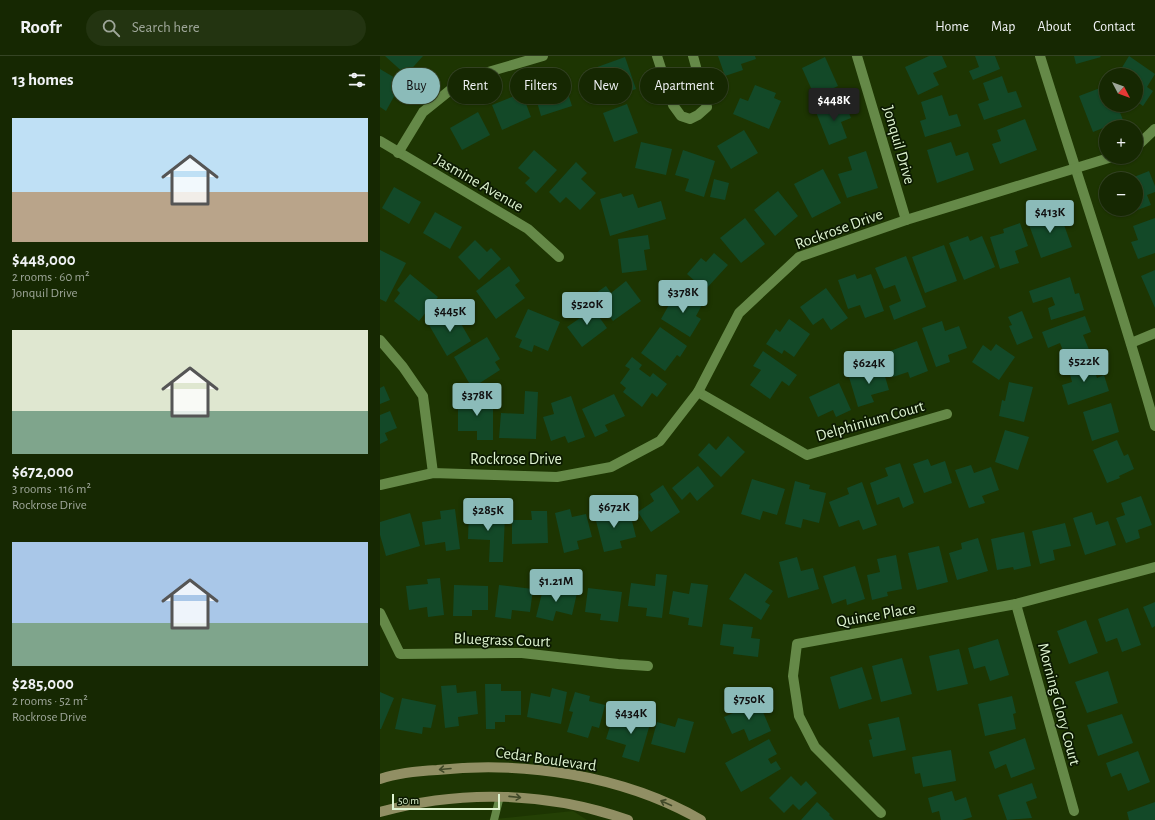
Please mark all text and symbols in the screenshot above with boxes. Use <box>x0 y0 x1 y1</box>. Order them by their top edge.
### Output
search box <box>86 10 366 46</box>
icon: search <box>100 17 122 39</box>
text: Roofr <box>20 18 62 37</box>
text: Search here <box>132 20 200 35</box>
text: Home <box>935 20 969 34</box>
text: Map <box>991 20 1015 34</box>
text: About <box>1037 20 1071 34</box>
text: Contact <box>1093 20 1135 34</box>
chip: Buy <box>392 68 440 104</box>
chip: Rent <box>448 68 502 104</box>
chip: Filters <box>510 68 571 104</box>
chip: New <box>579 68 632 104</box>
chip: Apartment <box>640 68 728 104</box>
north arrow <box>1099 68 1143 112</box>
map controls <box>1099 68 1143 216</box>
icon: filters <box>346 69 368 91</box>
text: 13 homes <box>12 71 74 88</box>
pin: $448K <box>806 88 862 122</box>
text: $448K <box>818 94 850 107</box>
street label: Jonquil Drive <box>880 104 918 186</box>
button: + <box>1099 120 1143 164</box>
icon: home <box>154 144 226 216</box>
street label: Jasmine Avenue <box>432 151 526 215</box>
button: − <box>1099 172 1143 216</box>
pin: $413K <box>1022 200 1078 234</box>
street label: Rockrose Drive <box>793 206 885 252</box>
text: $413K <box>1035 206 1065 219</box>
text: $448,000 <box>12 251 76 268</box>
text: 2 rooms · 60 m² <box>12 271 89 284</box>
pin: $378K <box>655 280 711 314</box>
text: $378K <box>667 286 699 299</box>
text: Jonquil Drive <box>12 287 78 300</box>
pin: $520K <box>559 292 615 326</box>
text: $520K <box>571 298 603 311</box>
pin: $445K <box>422 299 478 333</box>
text: $445K <box>434 305 466 318</box>
pin: $522K <box>1056 349 1112 383</box>
pin: $624K <box>841 351 897 385</box>
text: $522K <box>1068 355 1100 368</box>
icon: home <box>154 356 226 428</box>
text: $624K <box>853 357 885 370</box>
pin: $378K <box>449 383 505 417</box>
text: $378K <box>461 389 493 402</box>
street label: Delphinium Court <box>814 398 926 444</box>
street label: Rockrose Drive <box>470 451 562 467</box>
text: $672,000 <box>12 463 74 480</box>
text: 3 rooms · 116 m² <box>12 483 91 496</box>
pin: $672K <box>586 495 642 529</box>
pin: $285K <box>460 498 516 532</box>
text: Rockrose Drive <box>12 499 87 512</box>
text: $672K <box>598 501 630 514</box>
text: $285K <box>472 504 504 517</box>
icon: home <box>154 568 226 640</box>
pin: $1.21M <box>523 569 589 603</box>
text: $1.21M <box>539 575 573 588</box>
street label: Quince Place <box>835 600 917 631</box>
street label: Bluegrass Court <box>453 630 551 650</box>
street label: Morning Glory Court <box>1034 641 1083 767</box>
text: $285,000 <box>12 675 74 692</box>
pin: $750K <box>721 687 777 721</box>
text: $750K <box>733 693 765 706</box>
text: 2 rooms · 52 m² <box>12 695 88 708</box>
pin: $434K <box>603 701 659 735</box>
text: $434K <box>615 707 647 720</box>
text: Rockrose Drive <box>12 711 87 724</box>
street label: Cedar Boulevard <box>495 744 597 774</box>
one-way arrow <box>439 765 452 772</box>
scale bar <box>392 792 500 811</box>
one-way arrow <box>508 793 521 801</box>
text: 50 m <box>398 795 419 806</box>
one-way arrow <box>660 799 672 806</box>

